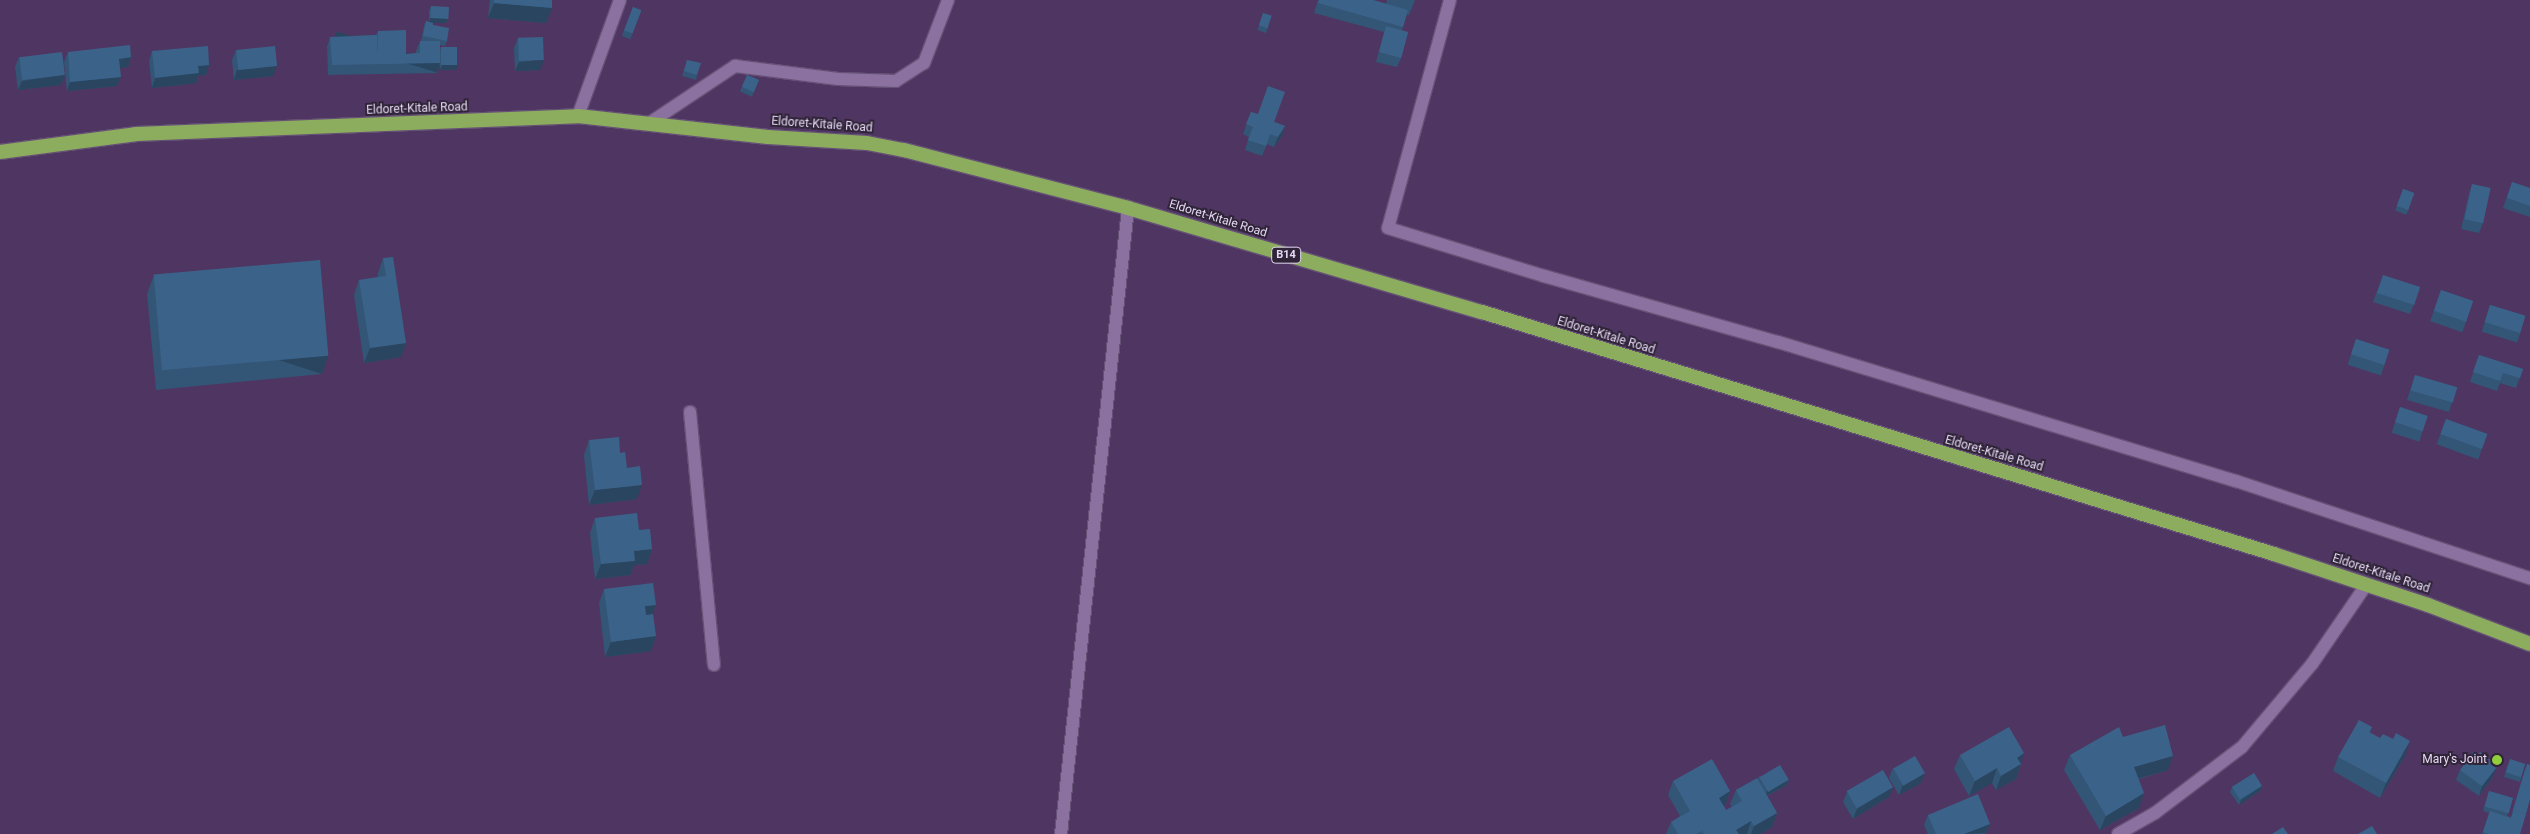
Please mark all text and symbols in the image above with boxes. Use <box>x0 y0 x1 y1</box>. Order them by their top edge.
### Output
street label: Eldoret-Kitale Road <box>366 100 468 118</box>
street label: Eldoret-Kitale Road <box>771 114 873 136</box>
street label: Eldoret-Kitale Road <box>1167 197 1269 241</box>
road number: B14 <box>1271 246 1301 264</box>
street label: Eldoret-Kitale Road <box>1555 314 1657 358</box>
street label: Eldoret-Kitale Road <box>1943 433 2045 475</box>
street label: Eldoret-Kitale Road <box>2330 551 2432 597</box>
place label: Mary's Joint <box>2422 753 2487 767</box>
marker: Mary's Joint <box>2491 754 2503 766</box>

